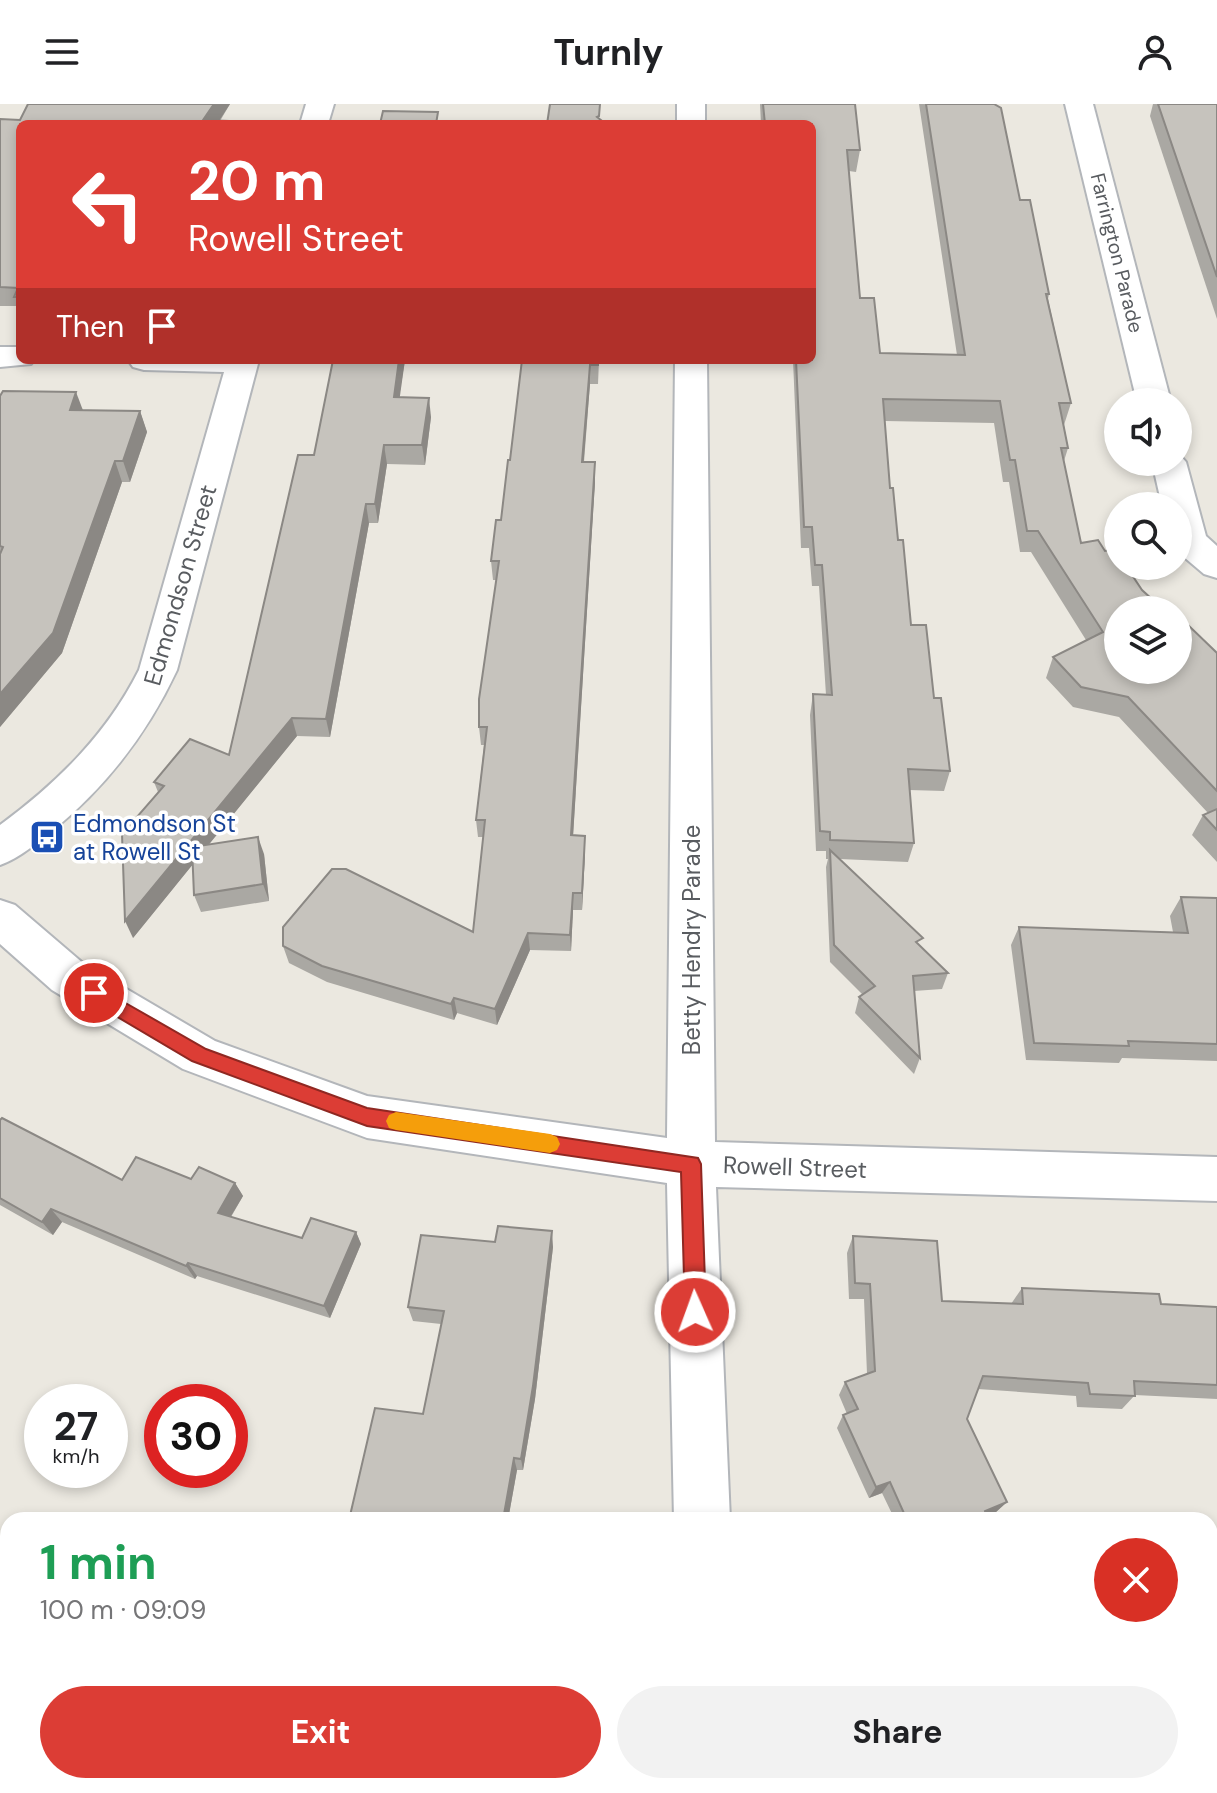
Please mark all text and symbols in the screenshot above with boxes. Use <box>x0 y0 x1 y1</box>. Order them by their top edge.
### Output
text: Turnly <box>553 29 664 76</box>
icon: menu <box>40 30 84 74</box>
icon: person <box>1133 30 1177 74</box>
text: 20 m <box>188 144 325 217</box>
icon: left <box>56 152 160 256</box>
street label: Farrington Parade <box>1085 171 1149 335</box>
text: Rowell Street <box>188 215 404 262</box>
icon: arrive <box>140 304 184 348</box>
text: Then <box>56 307 124 346</box>
map controls <box>1104 388 1192 684</box>
button: sound <box>1104 388 1192 476</box>
street label: Edmondson Street <box>137 481 223 689</box>
button: search <box>1104 492 1192 580</box>
button: layers <box>1104 596 1192 684</box>
place label: Edmondson St at Rowell St <box>73 808 236 867</box>
bus stop icon: Edmondson St at Rowell St <box>28 818 66 856</box>
street label: Betty Hendry Parade <box>676 825 707 1055</box>
pin <box>60 959 128 1027</box>
icon: arrive <box>72 971 116 1015</box>
street label: Rowell Street <box>723 1149 867 1185</box>
position arrow <box>653 1270 737 1354</box>
speed limit sign: 30 <box>144 1384 248 1488</box>
text: 27 <box>54 1400 98 1452</box>
text: km/h <box>52 1443 100 1469</box>
text: 1 min <box>40 1531 157 1594</box>
button: close <box>1094 1538 1178 1622</box>
text: 100 m · 09:09 <box>40 1593 206 1627</box>
button: Exit <box>40 1686 601 1778</box>
button: Share <box>617 1686 1178 1778</box>

